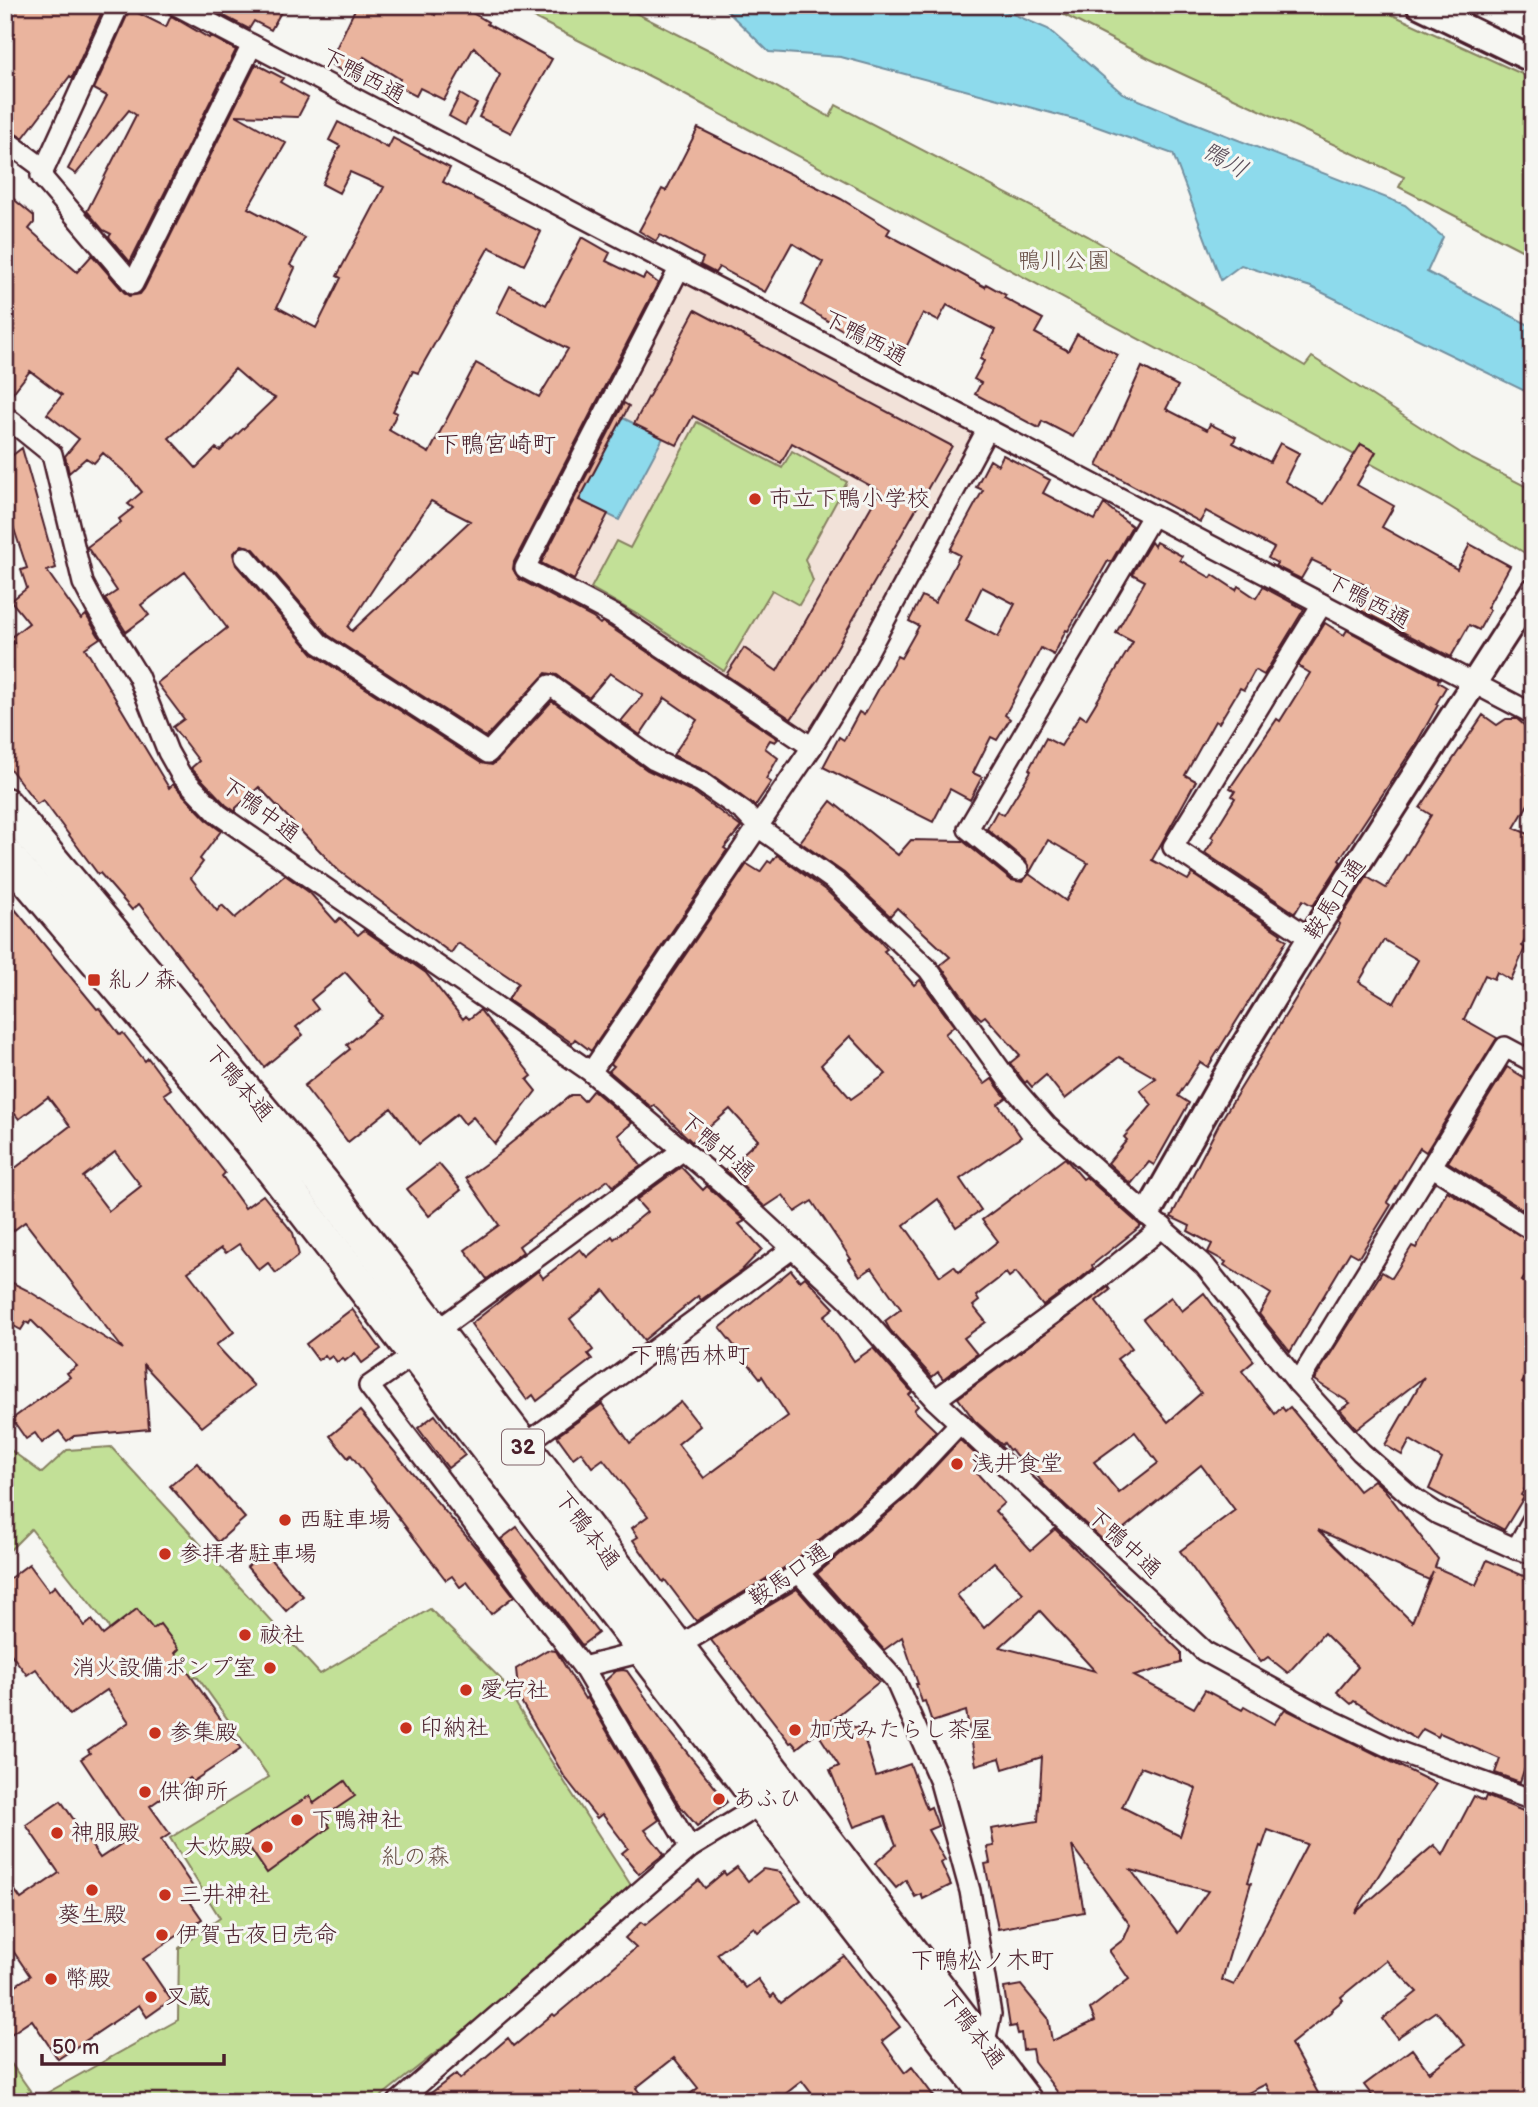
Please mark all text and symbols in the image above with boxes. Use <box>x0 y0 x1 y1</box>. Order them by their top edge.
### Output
street label: 下鴨西通 <box>316 42 410 110</box>
water label: 鴨川 <box>1197 135 1253 185</box>
park label: 鴨川公園 <box>1018 247 1110 275</box>
street label: 下鴨西通 <box>818 304 912 372</box>
district label: 下鴨宮崎町 <box>436 430 556 459</box>
place label: 市立下鴨小学校 <box>769 485 930 513</box>
marker: 市立下鴨小学校 <box>747 491 763 507</box>
street label: 下鴨西通 <box>1321 567 1415 635</box>
street label: 下鴨中通 <box>215 771 305 849</box>
street label: 鞍馬口通 <box>1298 853 1372 945</box>
place label: 糺ノ森 <box>108 966 177 994</box>
marker: 糺ノ森 <box>86 972 102 988</box>
street label: 下鴨本通 <box>199 1039 279 1127</box>
street label: 下鴨中通 <box>673 1106 761 1188</box>
district label: 下鴨西林町 <box>630 1341 750 1370</box>
road number: 32 <box>502 1430 544 1464</box>
place label: 浅井食堂 <box>971 1450 1063 1478</box>
marker: 浅井食堂 <box>949 1456 965 1472</box>
street label: 下鴨本通 <box>548 1485 626 1575</box>
street label: 下鴨中通 <box>1081 1501 1167 1585</box>
place label: 西駐車場 <box>299 1506 391 1534</box>
marker: 西駐車場 <box>277 1512 293 1528</box>
street label: 鞍馬口通 <box>743 1537 835 1613</box>
place label: 参拝者駐車場 <box>179 1540 317 1568</box>
marker: 参拝者駐車場 <box>157 1546 173 1562</box>
place label: 祓社 <box>259 1621 305 1649</box>
marker: 祓社 <box>237 1627 253 1643</box>
place label: 消火設備ポンプ室 <box>72 1654 256 1682</box>
marker: 消火設備ポンプ室 <box>262 1660 278 1676</box>
place label: 愛宕社 <box>480 1676 549 1704</box>
marker: 愛宕社 <box>458 1682 474 1698</box>
place label: 印納社 <box>420 1714 489 1742</box>
place label: 加茂みたらし茶屋 <box>809 1716 993 1744</box>
place label: 参集殿 <box>169 1719 238 1747</box>
marker: 印納社 <box>398 1720 414 1736</box>
marker: 加茂みたらし茶屋 <box>787 1722 803 1738</box>
marker: 参集殿 <box>147 1725 163 1741</box>
place label: 供御所 <box>159 1778 228 1806</box>
marker: 供御所 <box>137 1784 153 1800</box>
place label: あふひ <box>733 1785 802 1813</box>
marker: あふひ <box>711 1791 727 1807</box>
place label: 下鴨神社 <box>311 1806 403 1834</box>
marker: 下鴨神社 <box>289 1812 305 1828</box>
place label: 神服殿 <box>71 1819 140 1847</box>
marker: 神服殿 <box>49 1825 65 1841</box>
place label: 大炊殿 <box>184 1833 253 1861</box>
marker: 大炊殿 <box>259 1839 275 1855</box>
park label: 糺の森 <box>381 1843 450 1871</box>
place label: 三井神社 <box>179 1881 271 1909</box>
marker: 葵生殿 <box>84 1882 100 1898</box>
marker: 三井神社 <box>157 1887 173 1903</box>
place label: 葵生殿 <box>58 1901 127 1929</box>
place label: 伊賀古夜日売命 <box>176 1921 337 1949</box>
marker: 伊賀古夜日売命 <box>154 1927 170 1943</box>
district label: 下鴨松ノ木町 <box>910 1946 1054 1975</box>
place label: 幣殿 <box>65 1965 111 1993</box>
marker: 幣殿 <box>43 1971 59 1987</box>
place label: 叉蔵 <box>165 1983 211 2011</box>
street label: 下鴨本通 <box>933 1984 1011 2074</box>
marker: 叉蔵 <box>143 1989 159 2005</box>
scale bar <box>42 2023 224 2067</box>
text: 50 m <box>52 2035 99 2060</box>

